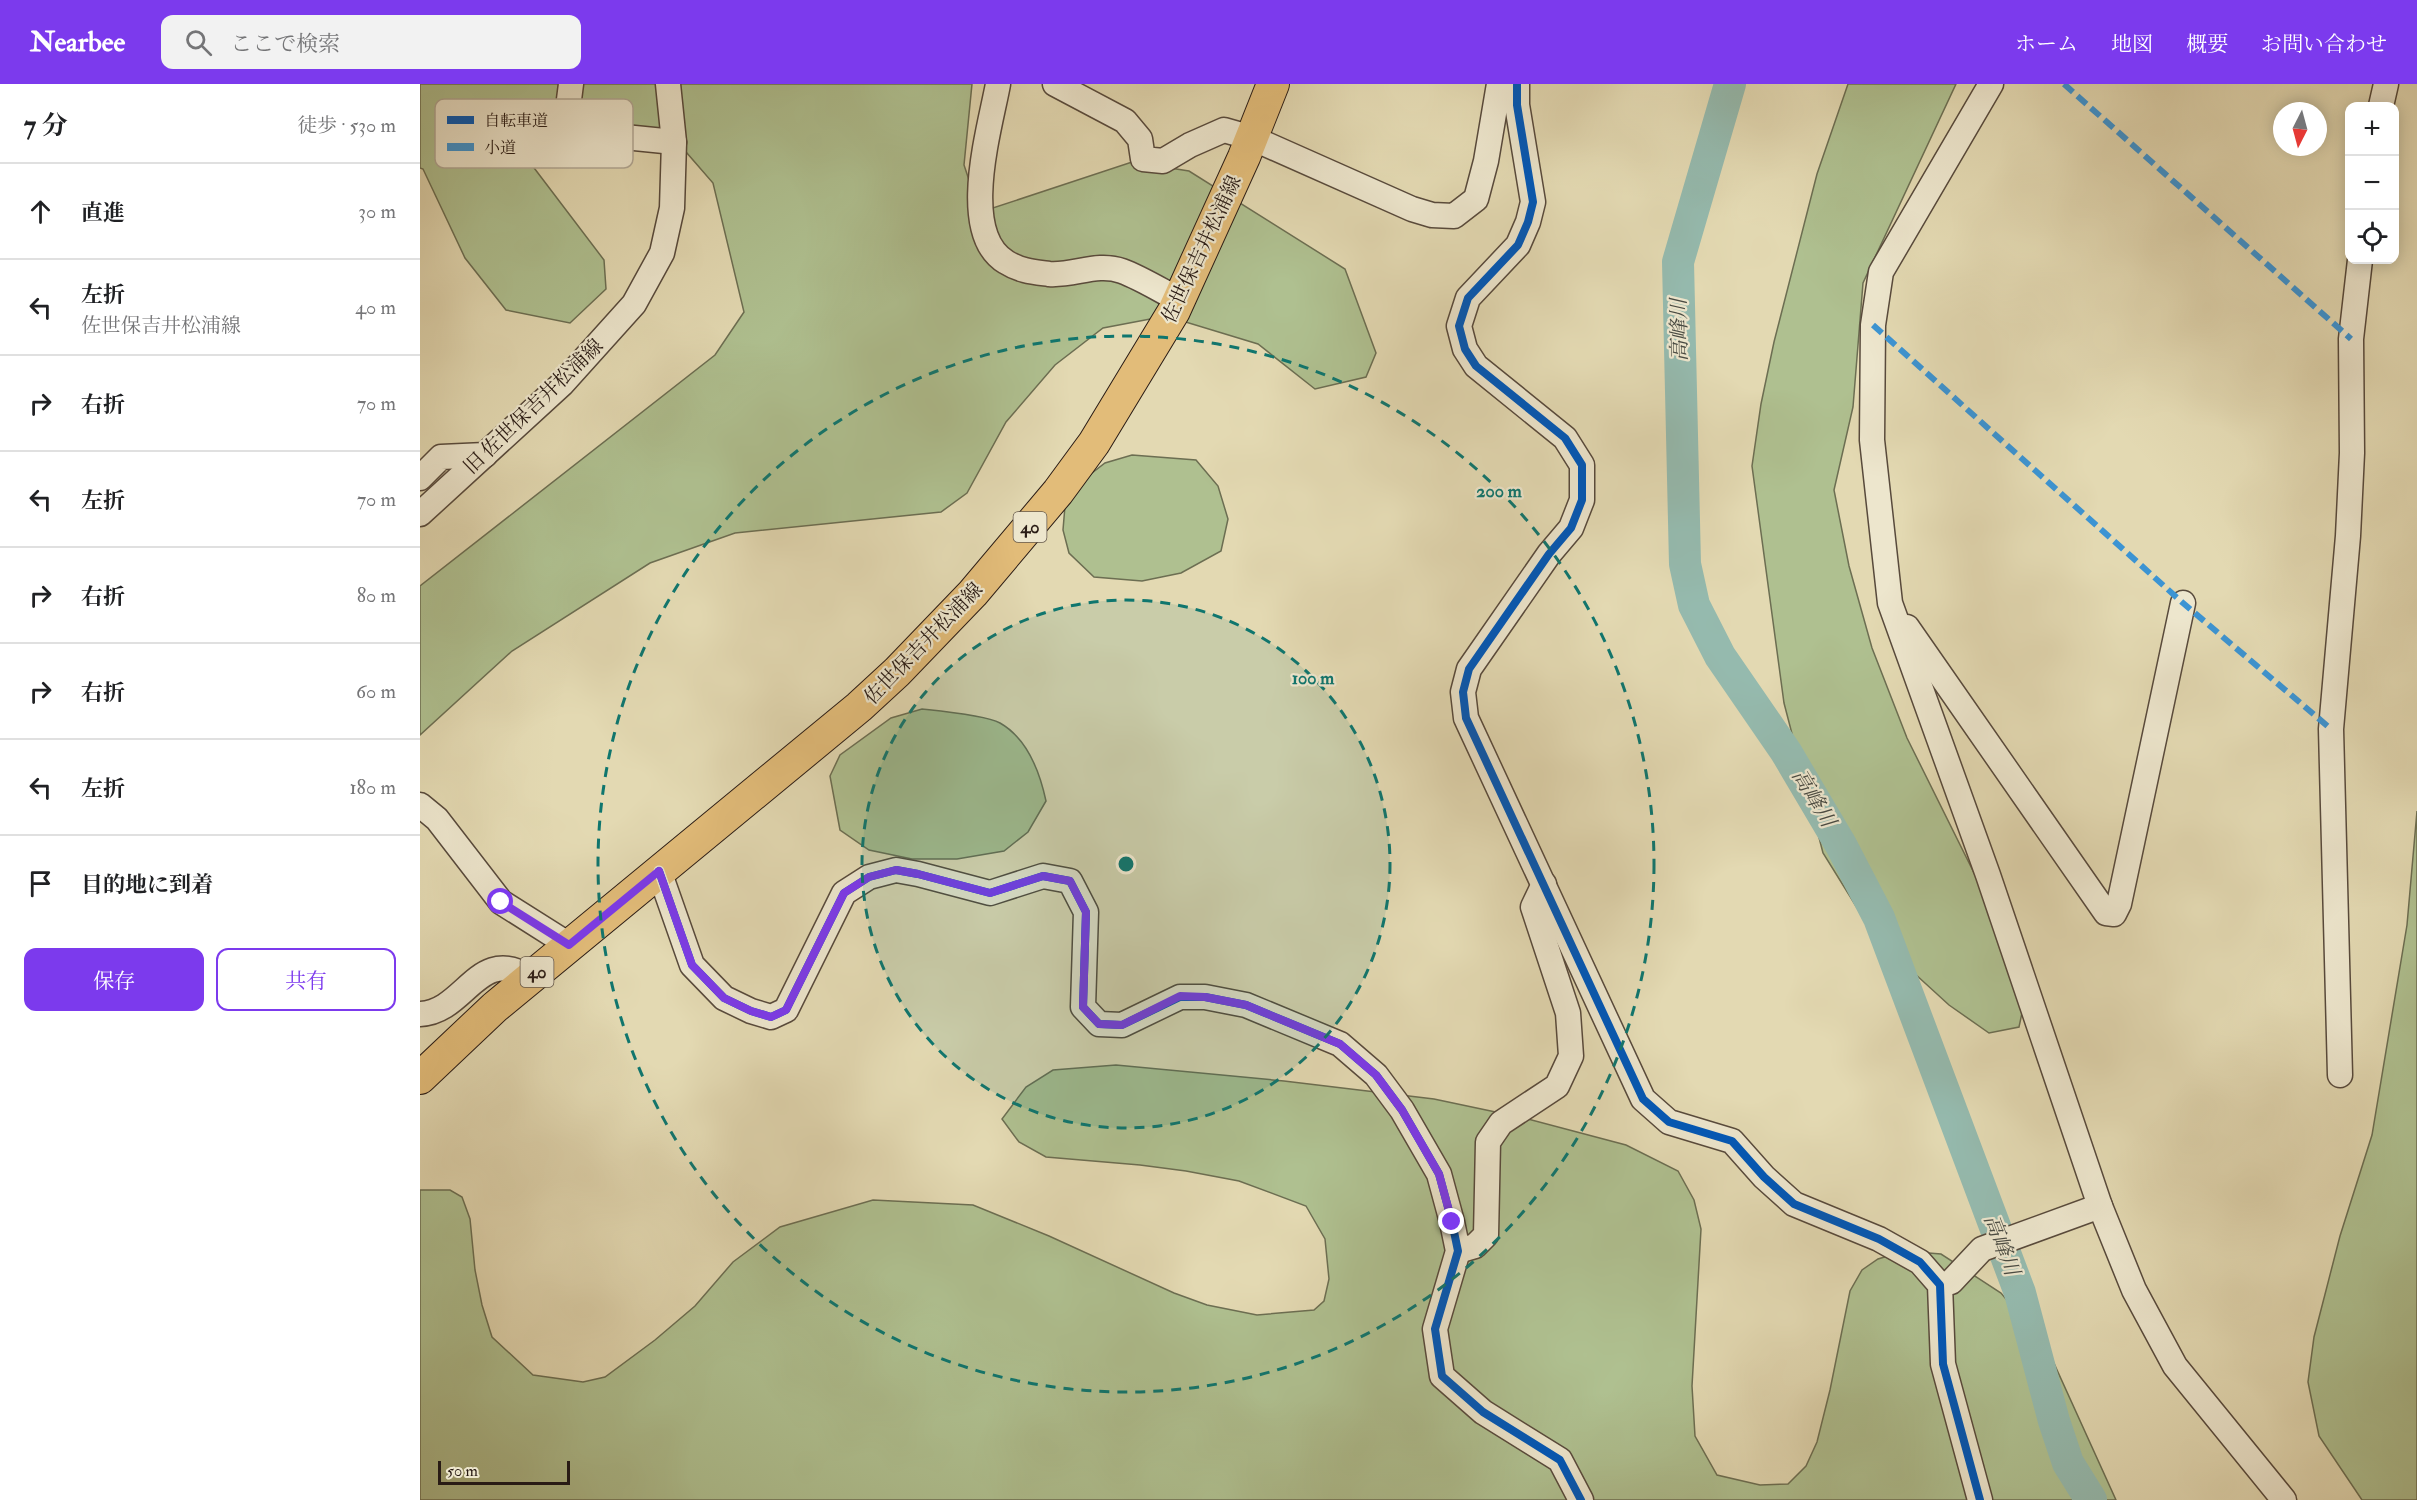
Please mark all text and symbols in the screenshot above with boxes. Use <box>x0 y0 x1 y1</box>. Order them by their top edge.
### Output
search box <box>161 15 581 69</box>
text: Nearbee <box>30 25 125 60</box>
icon: search <box>182 26 215 59</box>
text: ここで検索 <box>230 30 340 58</box>
text: ホーム <box>2015 31 2078 58</box>
text: 地図 <box>2111 31 2153 58</box>
text: 概要 <box>2186 31 2228 58</box>
text: お問い合わせ <box>2261 31 2387 58</box>
legend <box>435 99 633 168</box>
north arrow <box>2273 102 2327 156</box>
map controls <box>2345 102 2399 264</box>
button: + <box>2345 102 2399 156</box>
text: 7 分 <box>24 110 67 142</box>
text: 自転車道 <box>484 111 548 131</box>
text: 徒歩 · 530 m <box>297 113 396 138</box>
text: 小道 <box>484 138 516 158</box>
button: − <box>2345 156 2399 210</box>
street label: 佐世保吉井松浦線 <box>1156 171 1247 327</box>
icon: ahead <box>24 195 57 228</box>
text: 直進 <box>81 199 125 227</box>
text: 30 m <box>358 199 396 224</box>
button: locate <box>2345 210 2399 264</box>
text: 左折 <box>81 281 125 309</box>
icon: left <box>24 291 57 324</box>
text: 40 m <box>355 295 396 320</box>
water label: 高峰川 <box>1665 296 1694 362</box>
text: 佐世保吉井松浦線 <box>81 313 241 338</box>
street label: 旧 佐世保吉井松浦線 <box>458 333 608 479</box>
icon: right <box>24 387 57 420</box>
text: 右折 <box>81 391 125 419</box>
text: 70 m <box>357 391 396 416</box>
text: 200 m <box>1476 480 1523 503</box>
icon: left <box>24 483 57 516</box>
text: 左折 <box>81 487 125 515</box>
text: 70 m <box>357 487 396 512</box>
road number: 40 <box>1014 512 1046 542</box>
street label: 佐世保吉井松浦線 <box>859 577 988 710</box>
icon: right <box>24 579 57 612</box>
text: 右折 <box>81 583 125 611</box>
text: 80 m <box>357 583 396 608</box>
text: 100 m <box>1292 667 1335 690</box>
icon: right <box>24 675 57 708</box>
text: 右折 <box>81 679 125 707</box>
text: 60 m <box>356 679 396 704</box>
water label: 高峰川 <box>1786 764 1842 834</box>
icon: left <box>24 771 57 804</box>
text: 左折 <box>81 775 125 803</box>
text: 180 m <box>349 775 396 800</box>
centre of rings <box>1116 854 1136 874</box>
icon: arrive <box>24 867 57 900</box>
text: 目的地に到着 <box>81 871 213 899</box>
route start <box>487 888 513 914</box>
button: 保存 <box>24 948 204 1011</box>
button: 共有 <box>216 948 396 1011</box>
road number: 40 <box>520 957 554 987</box>
route end <box>1438 1208 1464 1234</box>
water label: 高峰川 <box>1978 1211 2026 1281</box>
scale bar <box>438 1458 570 1486</box>
text: 50 m <box>447 1461 478 1481</box>

